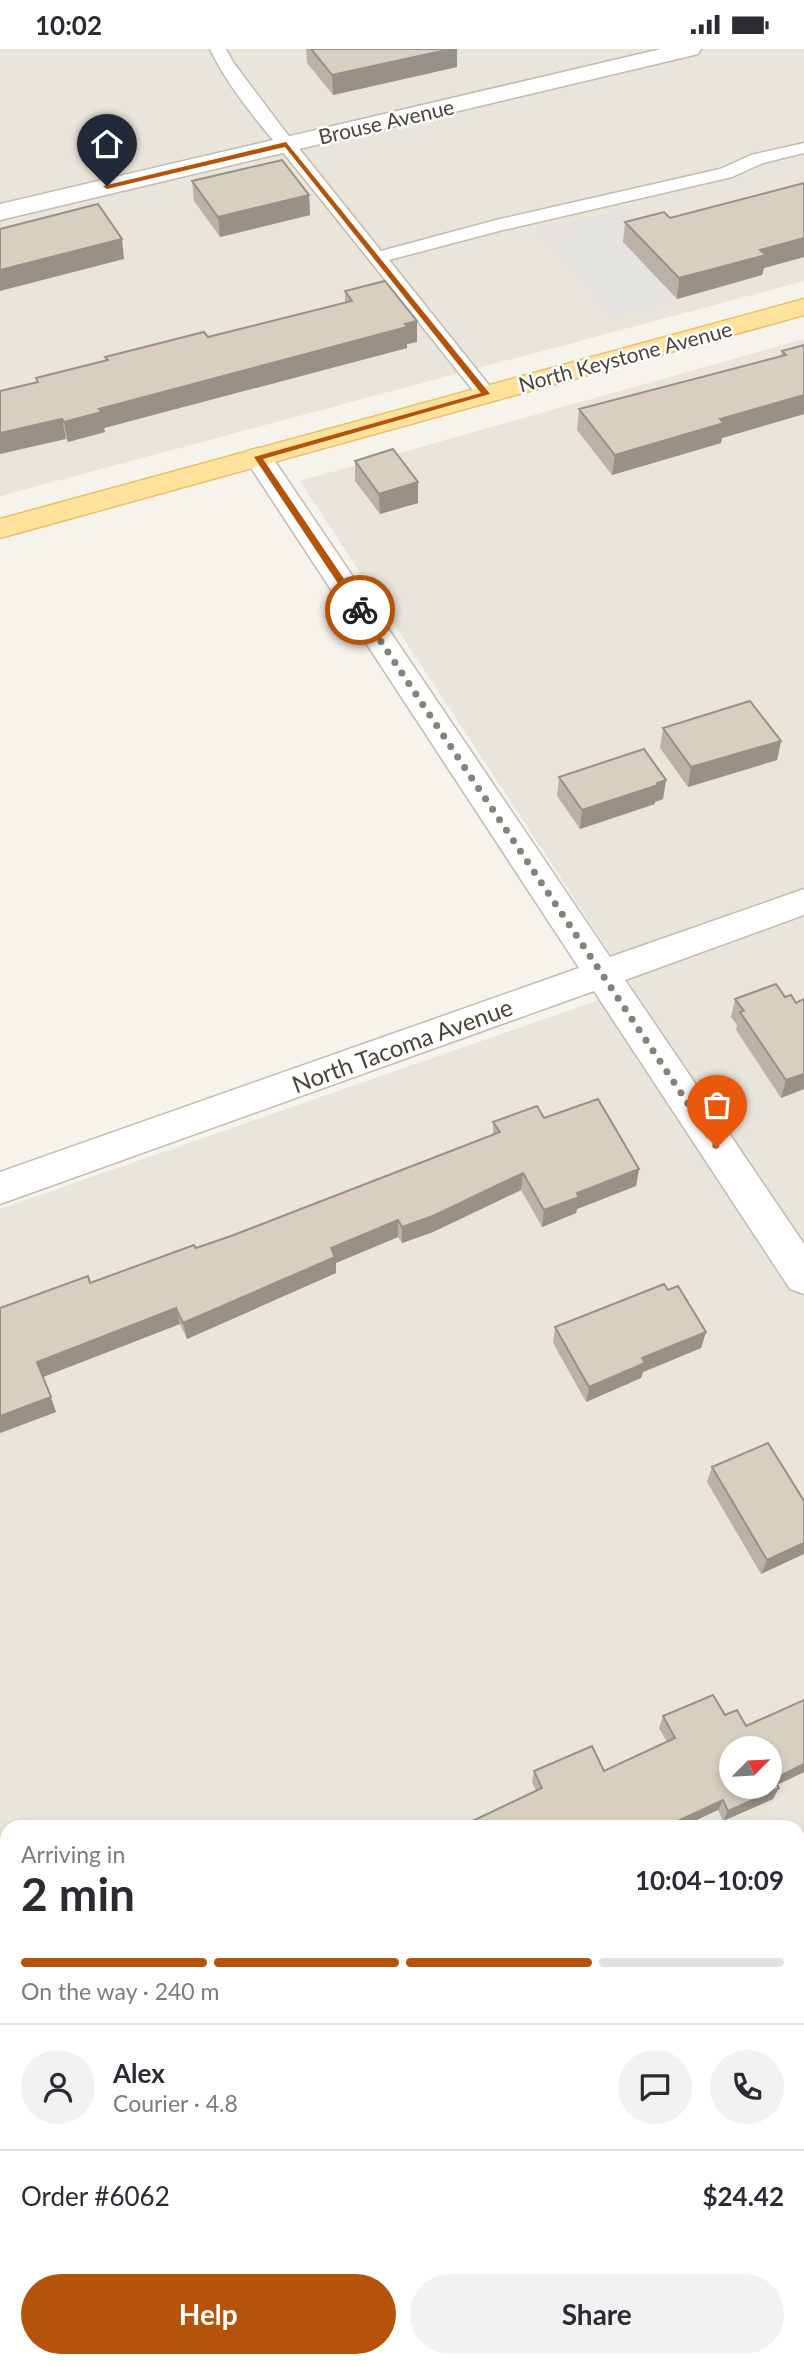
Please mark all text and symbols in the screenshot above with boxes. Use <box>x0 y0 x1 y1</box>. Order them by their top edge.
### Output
text: 10:02 <box>35 9 102 41</box>
street label: Brouse Avenue <box>316 93 456 149</box>
pin <box>77 114 137 186</box>
icon: home <box>88 125 126 163</box>
street label: North Keystone Avenue <box>516 315 734 397</box>
courier <box>325 575 395 645</box>
icon: bike <box>341 591 379 629</box>
street label: North Tacoma Avenue <box>288 992 516 1098</box>
pin <box>687 1075 747 1147</box>
icon: bag <box>698 1086 736 1124</box>
north arrow <box>719 1736 782 1799</box>
map controls <box>719 1736 782 1799</box>
text: Arriving in <box>21 1840 125 1868</box>
text: 10:04–10:09 <box>635 1864 784 1896</box>
text: 2 min <box>21 1866 135 1921</box>
text: On the way · 240 m <box>21 1977 220 2005</box>
button: person <box>21 2050 95 2124</box>
button: chat <box>618 2050 692 2124</box>
button: phone <box>710 2050 784 2124</box>
text: Alex <box>113 2057 165 2089</box>
text: Courier · 4.8 <box>113 2089 238 2117</box>
text: Order #6062 <box>21 2180 170 2212</box>
text: $24.42 <box>702 2180 784 2212</box>
button: Help <box>21 2274 396 2354</box>
button: Share <box>410 2274 784 2354</box>

